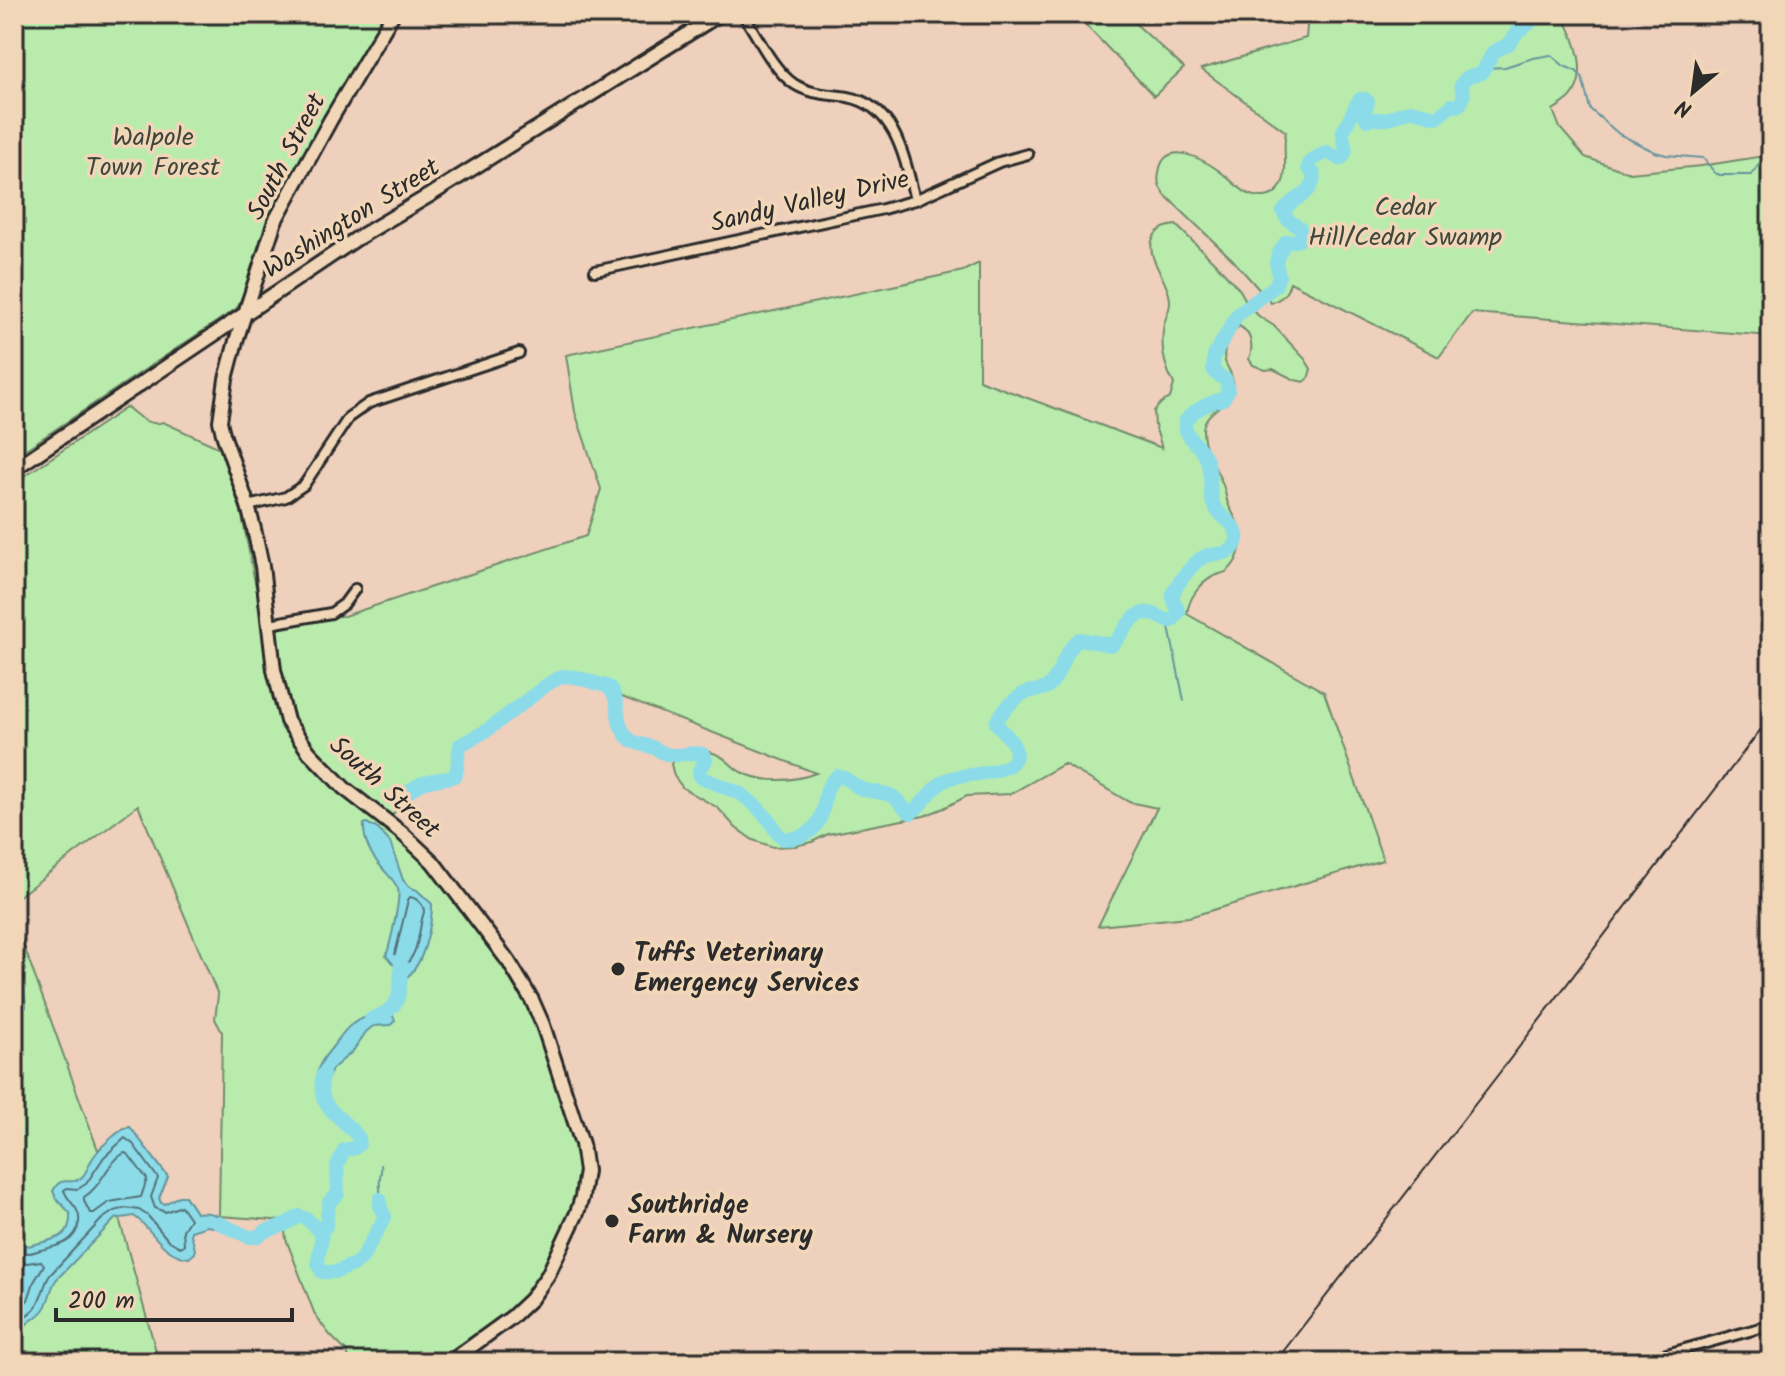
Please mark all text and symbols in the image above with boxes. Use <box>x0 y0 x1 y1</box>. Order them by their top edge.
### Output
north arrow <box>1653 52 1733 132</box>
street label: South Street <box>236 85 338 228</box>
text: N <box>1670 89 1699 126</box>
park label: Walpole Town Forest <box>86 117 221 189</box>
street label: Washington Street <box>255 147 450 290</box>
street label: Sandy Valley Drive <box>706 159 914 245</box>
park label: Cedar Hill/Cedar Swamp <box>1308 187 1502 259</box>
street label: South Street <box>319 726 450 851</box>
place label: Tuffs Veterinary Emergency Services <box>634 933 859 1005</box>
marker: Tuffs Veterinary Emergency Services <box>609 960 627 978</box>
place label: Southridge Farm & Nursery <box>628 1185 813 1257</box>
marker: Southridge Farm & Nursery <box>603 1212 621 1230</box>
scale bar <box>56 1272 292 1322</box>
text: 200 m <box>68 1282 135 1321</box>

